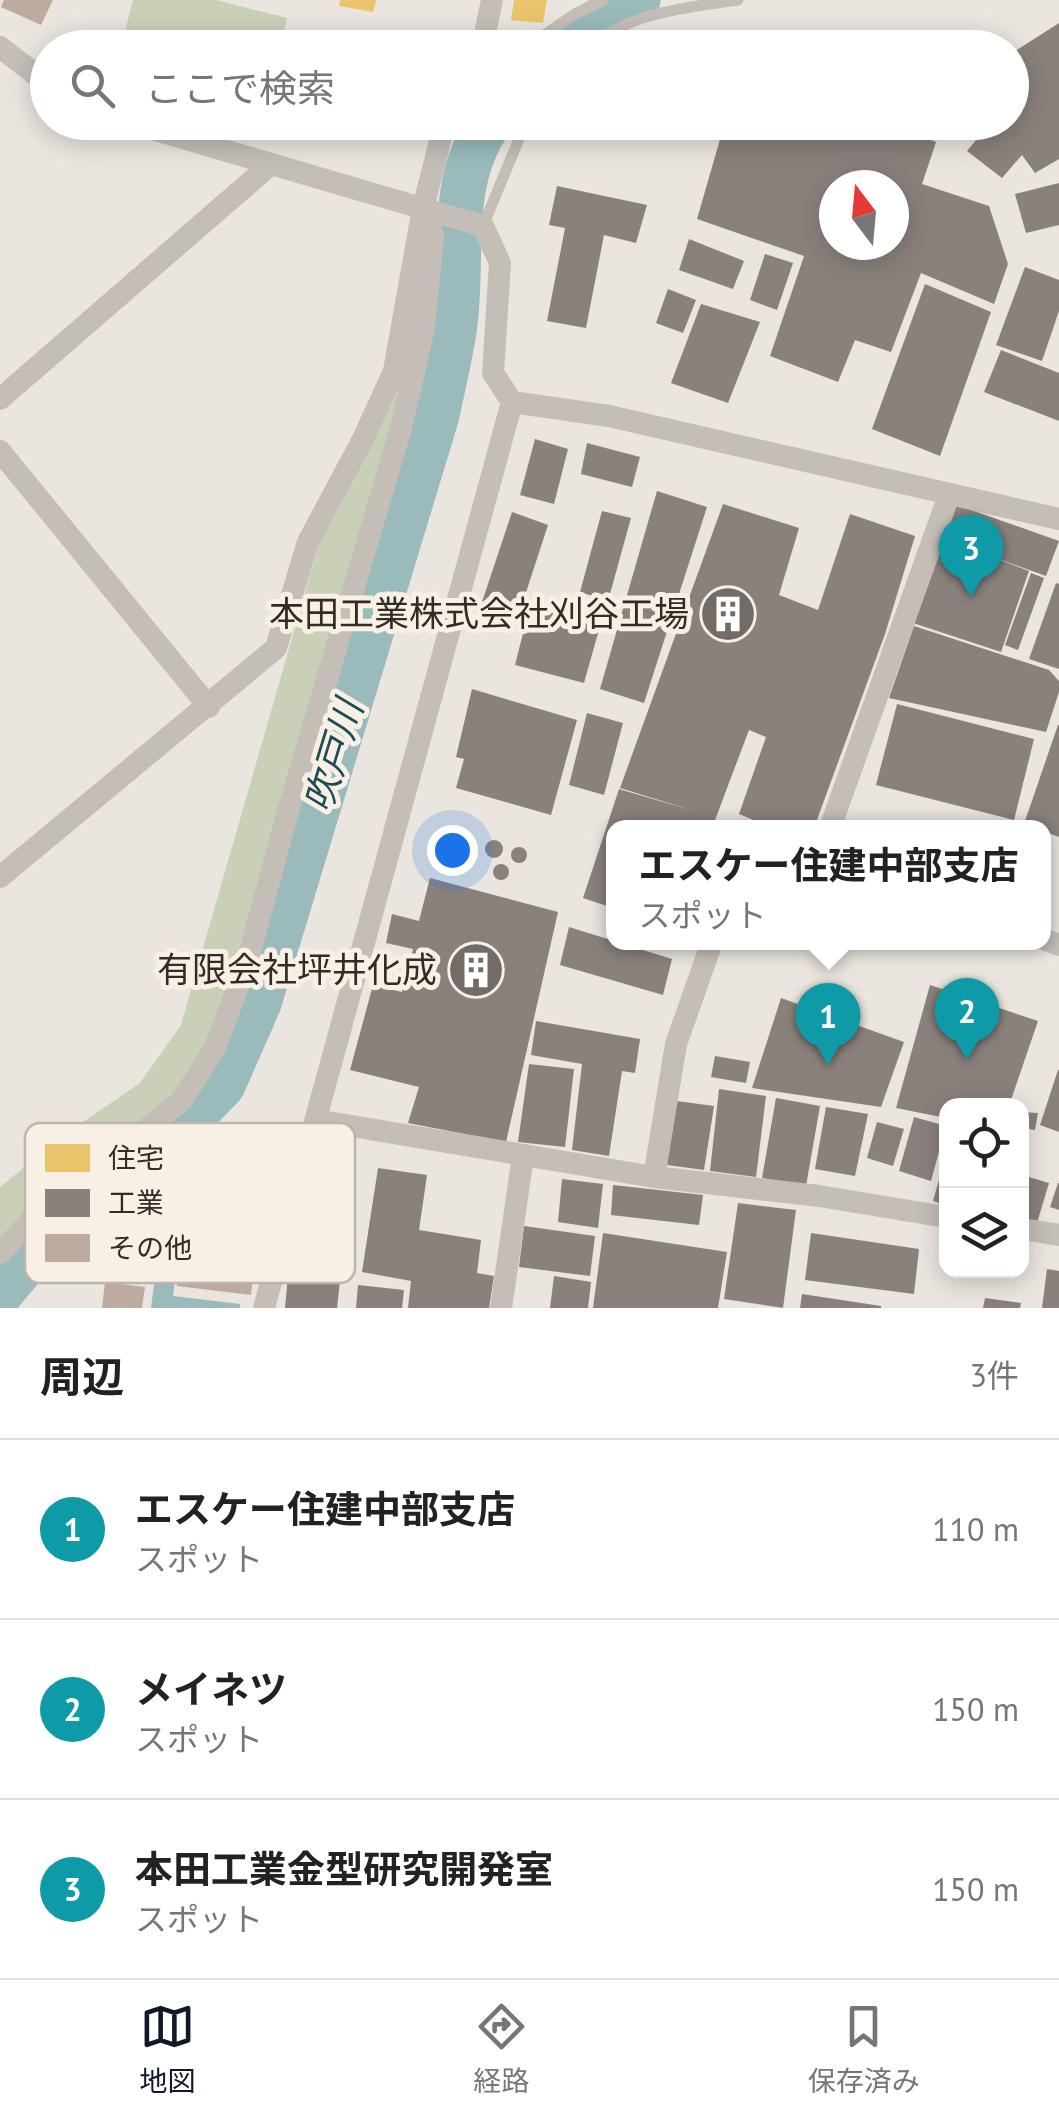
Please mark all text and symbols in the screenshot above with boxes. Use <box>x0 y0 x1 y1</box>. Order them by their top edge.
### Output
search box <box>30 30 1029 140</box>
icon: search <box>65 58 120 113</box>
text: ここで検索 <box>145 63 335 112</box>
north arrow <box>819 170 909 260</box>
pin: 3 <box>938 514 1004 597</box>
building icon: 本田工業株式会社刈谷工場 <box>698 584 758 644</box>
place label: 本田工業株式会社刈谷工場 <box>269 590 689 636</box>
water label: 吹戸川 <box>292 690 374 817</box>
popup <box>606 820 1051 950</box>
your location <box>427 825 478 876</box>
text: エスケー住建中部支店 <box>638 840 1019 889</box>
text: スポット <box>638 894 767 936</box>
building icon: 有限会社坪井化成 <box>446 940 506 1000</box>
place label: 有限会社坪井化成 <box>157 946 437 992</box>
pin: 2 <box>934 978 1000 1060</box>
pin: 1 <box>796 982 860 1065</box>
map controls <box>939 1098 1029 1278</box>
button: locate <box>939 1098 1029 1188</box>
legend <box>25 1123 355 1283</box>
text: 住宅 <box>108 1139 164 1176</box>
text: 工業 <box>108 1184 164 1221</box>
button: layers <box>939 1188 1029 1278</box>
text: その他 <box>108 1229 192 1266</box>
text: 周辺 <box>40 1349 124 1404</box>
text: 3件 <box>970 1354 1019 1396</box>
text: エスケー住建中部支店 <box>135 1484 515 1533</box>
text: 1 <box>63 1508 82 1550</box>
text: 110 m <box>932 1508 1019 1550</box>
text: スポット <box>135 1538 263 1580</box>
text: メイネツ <box>135 1664 287 1713</box>
text: 2 <box>63 1688 82 1730</box>
text: 150 m <box>932 1688 1019 1730</box>
text: スポット <box>135 1718 263 1760</box>
text: 本田工業金型研究開発室 <box>135 1844 553 1893</box>
text: 3 <box>63 1868 82 1910</box>
text: 150 m <box>932 1868 1019 1910</box>
text: スポット <box>135 1898 263 1940</box>
tab: 地図 <box>139 1999 195 2099</box>
tab: 経路 <box>473 1999 530 2099</box>
tab: 保存済み <box>808 1999 920 2099</box>

